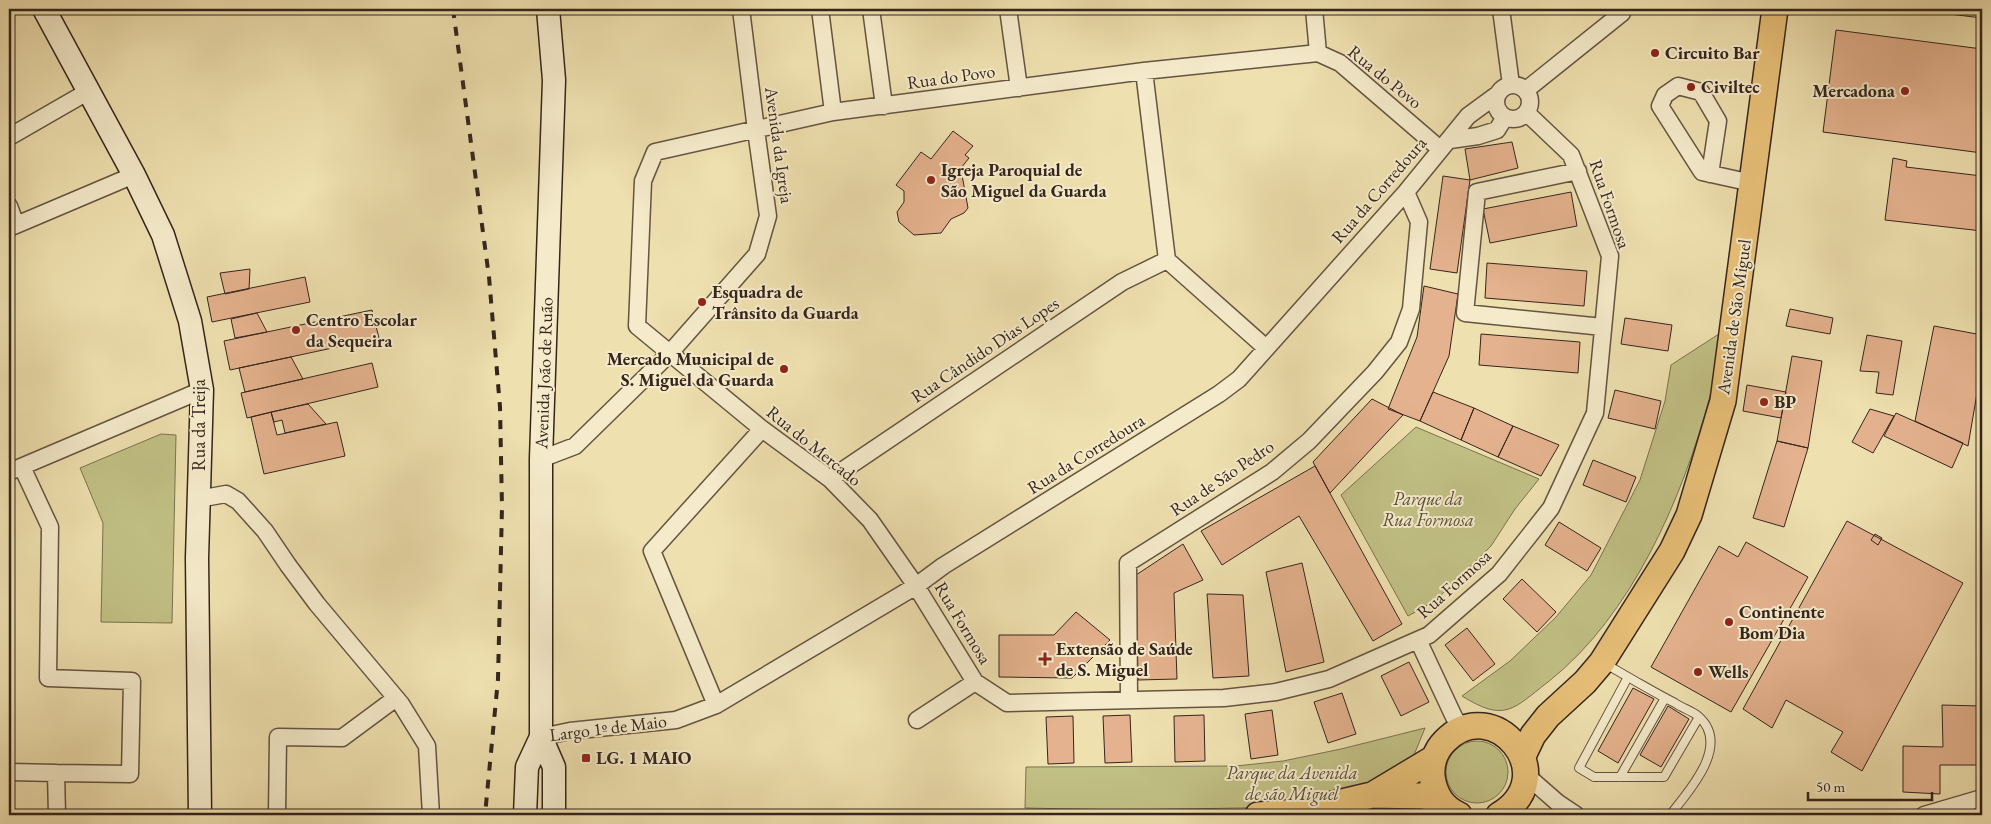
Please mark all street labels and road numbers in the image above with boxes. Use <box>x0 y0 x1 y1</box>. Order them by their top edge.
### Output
street label: Rua do Povo <box>1344 40 1427 114</box>
street label: Rua do Povo <box>905 59 997 94</box>
street label: Avenida da Igreja <box>760 84 799 206</box>
street label: Rua da Corredoura <box>1326 131 1432 248</box>
street label: Rua Formosa <box>1585 156 1637 252</box>
street label: Avenida de São Miguel <box>1711 238 1756 397</box>
street label: Rua Cândido Dias Lopes <box>906 291 1063 408</box>
street label: Avenida João de Ruão <box>529 297 558 450</box>
street label: Rua da Treija <box>187 378 210 471</box>
street label: Rua do Mercado <box>762 400 867 491</box>
street label: Rua da Corredoura <box>1023 408 1149 499</box>
street label: Rua de São Pedro <box>1165 434 1278 521</box>
street label: Rua Formosa <box>1412 544 1496 623</box>
street label: Rua Formosa <box>930 577 998 669</box>
street label: Largo 1º de Maio <box>548 709 668 746</box>

